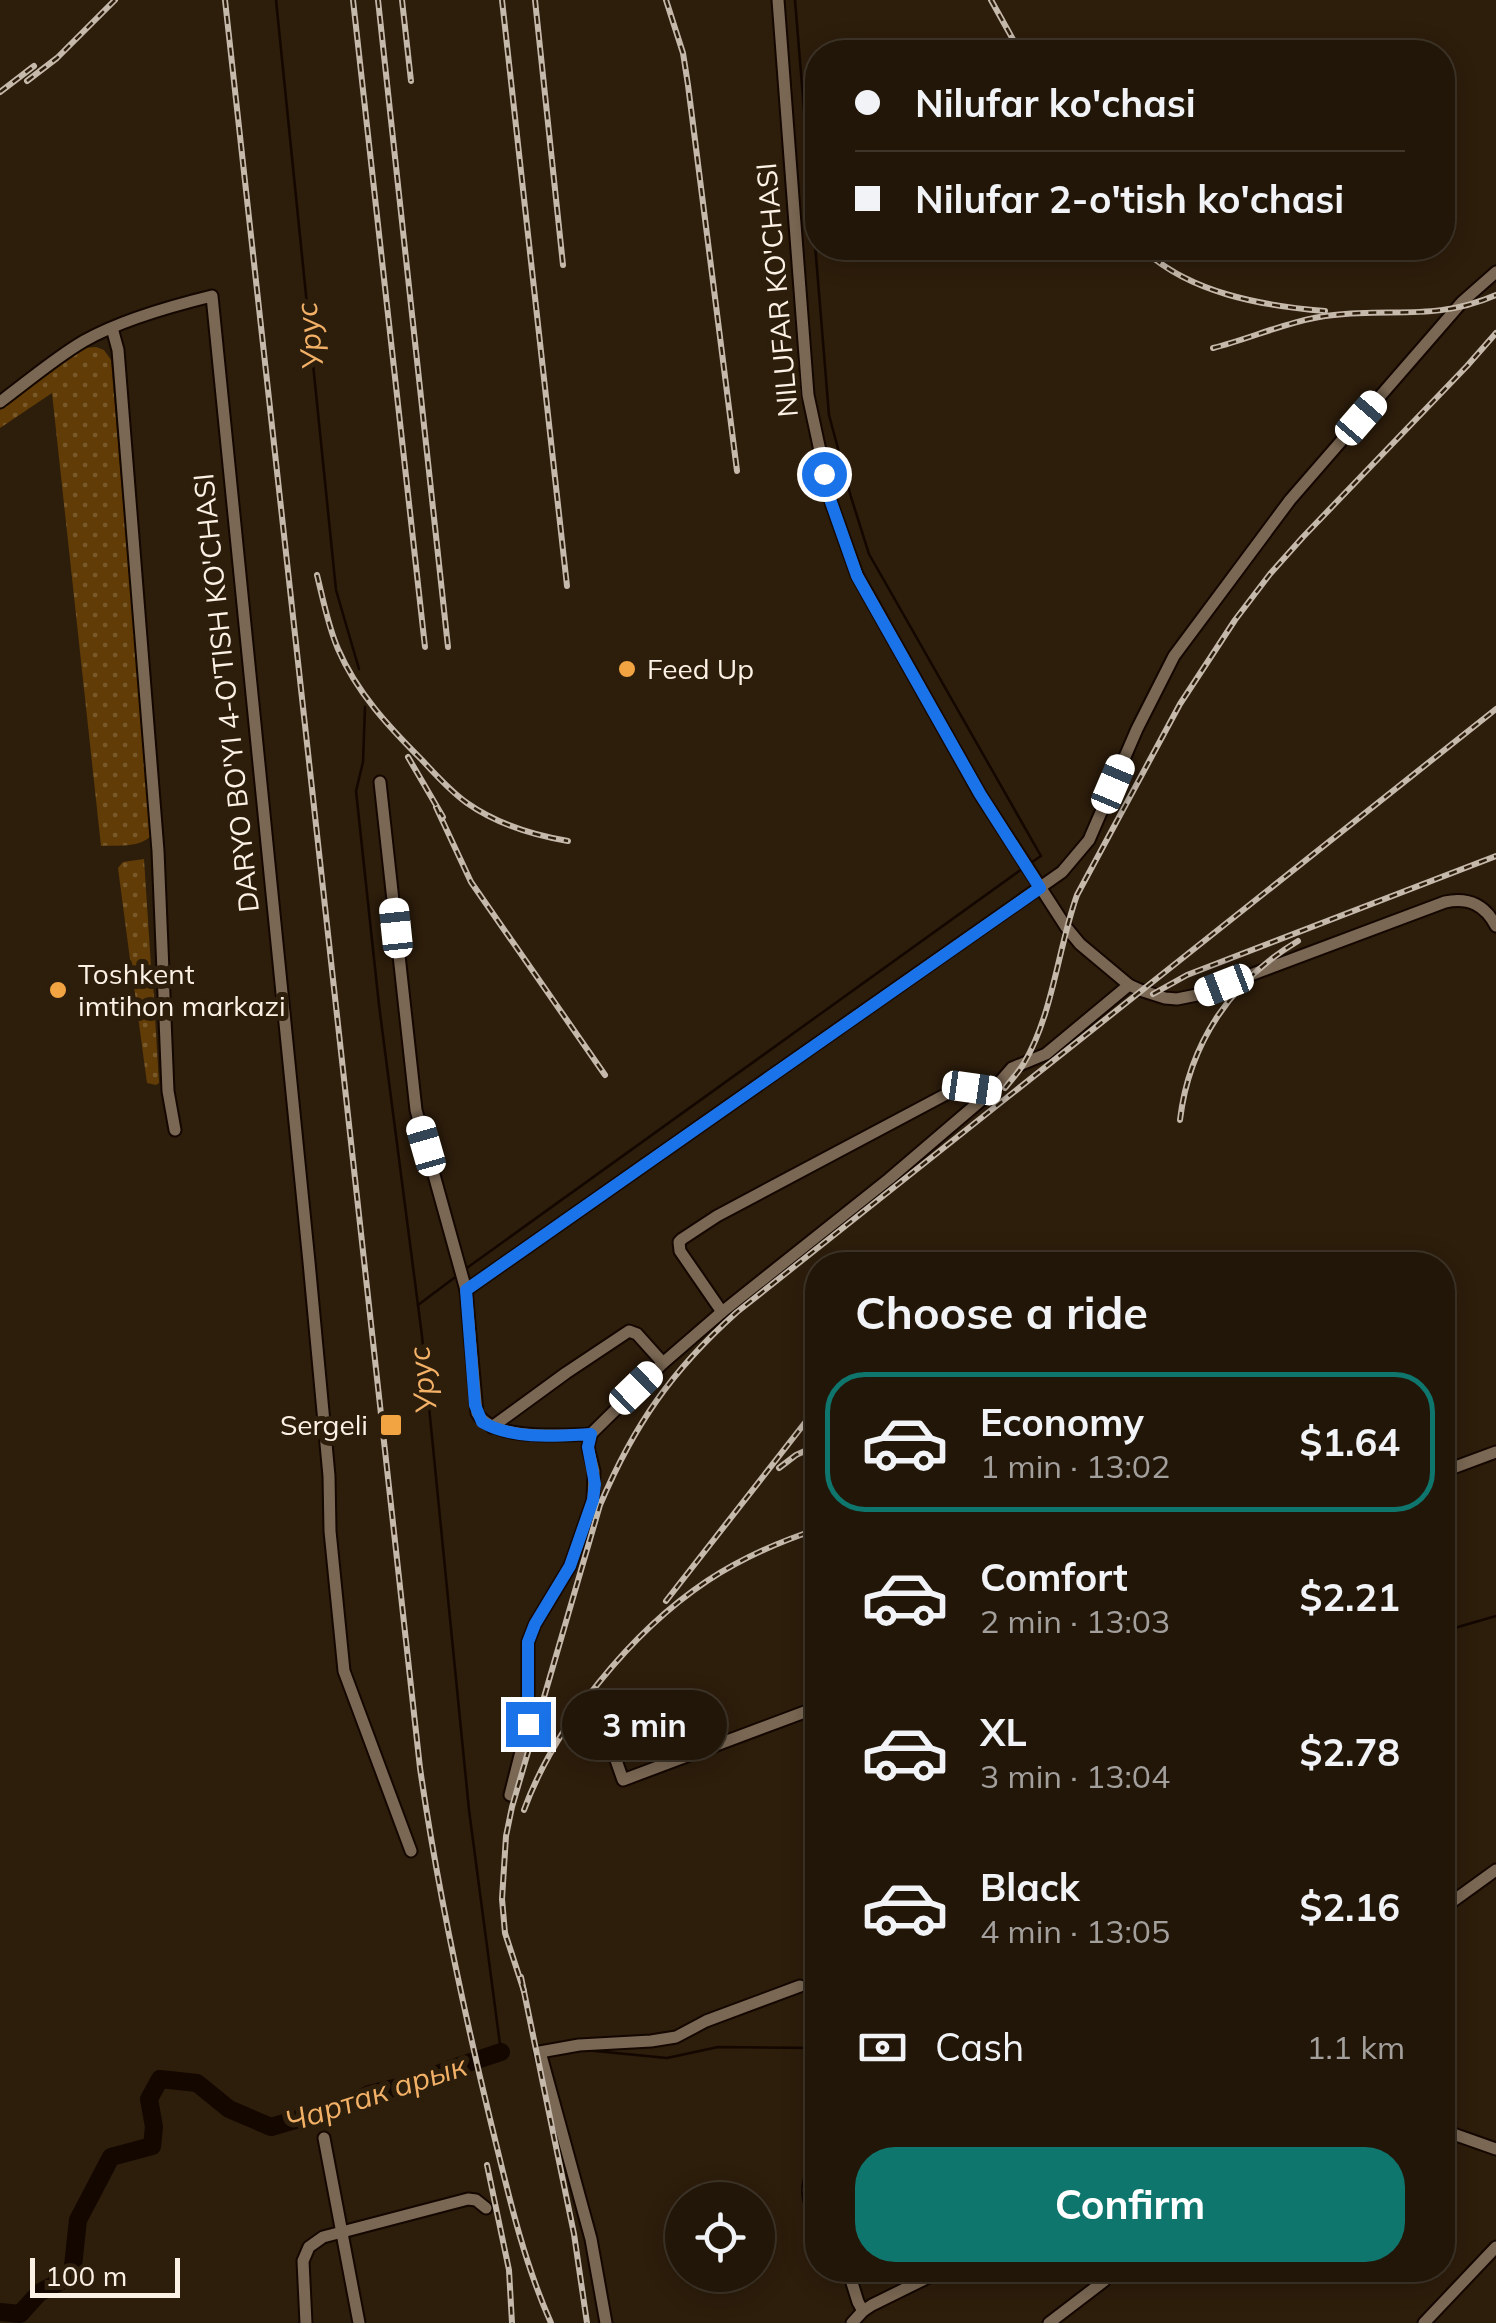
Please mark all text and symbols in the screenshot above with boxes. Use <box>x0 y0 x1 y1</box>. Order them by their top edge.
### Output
text: Nilufar ko'chasi <box>915 79 1196 127</box>
street label: NILUFAR KO'CHASI <box>748 162 805 419</box>
text: Nilufar 2-o'tish ko'chasi <box>915 175 1344 223</box>
water label: Урус <box>287 300 331 372</box>
car <box>1330 386 1392 450</box>
route start <box>802 452 847 497</box>
street label: DARYO BO'YI 4-O'TISH KO'CHASI <box>185 472 266 914</box>
place label: Feed Up <box>647 651 754 686</box>
marker: Feed Up <box>616 658 638 680</box>
car <box>1087 751 1139 817</box>
car <box>378 897 414 959</box>
place label: Toshkent imtihon markazi <box>78 956 286 1023</box>
car <box>1191 960 1257 1010</box>
marker: Toshkent imtihon markazi <box>47 979 69 1001</box>
car <box>940 1069 1004 1107</box>
car <box>403 1113 449 1179</box>
text: Choose a ride <box>855 1284 1148 1340</box>
water label: Урус <box>399 1344 445 1416</box>
car <box>604 1356 668 1420</box>
icon: car <box>860 1397 950 1487</box>
text: Economy <box>980 1398 1144 1446</box>
place label: Sergeli <box>280 1407 368 1442</box>
marker: Sergeli <box>378 1412 404 1438</box>
text: $1.64 <box>1299 1418 1400 1466</box>
text: 1 min · 13:02 <box>980 1446 1170 1486</box>
icon: car <box>860 1552 950 1642</box>
text: Comfort <box>980 1553 1128 1601</box>
text: $2.21 <box>1299 1573 1400 1621</box>
text: 2 min · 13:03 <box>980 1601 1170 1641</box>
callout: 3 min <box>563 1689 728 1759</box>
route end <box>506 1702 551 1747</box>
text: 3 min <box>602 1705 687 1745</box>
icon: car <box>860 1707 950 1797</box>
text: XL <box>980 1708 1027 1756</box>
text: $2.78 <box>1299 1728 1400 1776</box>
text: 3 min · 13:04 <box>980 1756 1170 1796</box>
icon: car <box>860 1862 950 1952</box>
text: Black <box>980 1863 1080 1911</box>
text: $2.16 <box>1299 1883 1400 1931</box>
text: 4 min · 13:05 <box>980 1911 1170 1951</box>
icon: cash <box>855 2020 910 2075</box>
text: Cash <box>935 2023 1024 2071</box>
text: 1.1 km <box>1306 2027 1405 2067</box>
water label: Чартак арык <box>280 2046 472 2140</box>
button: Confirm <box>855 2147 1405 2262</box>
map controls <box>665 2182 775 2292</box>
button: locate <box>665 2182 775 2292</box>
scale bar <box>30 2253 180 2298</box>
text: 100 m <box>45 2258 127 2293</box>

